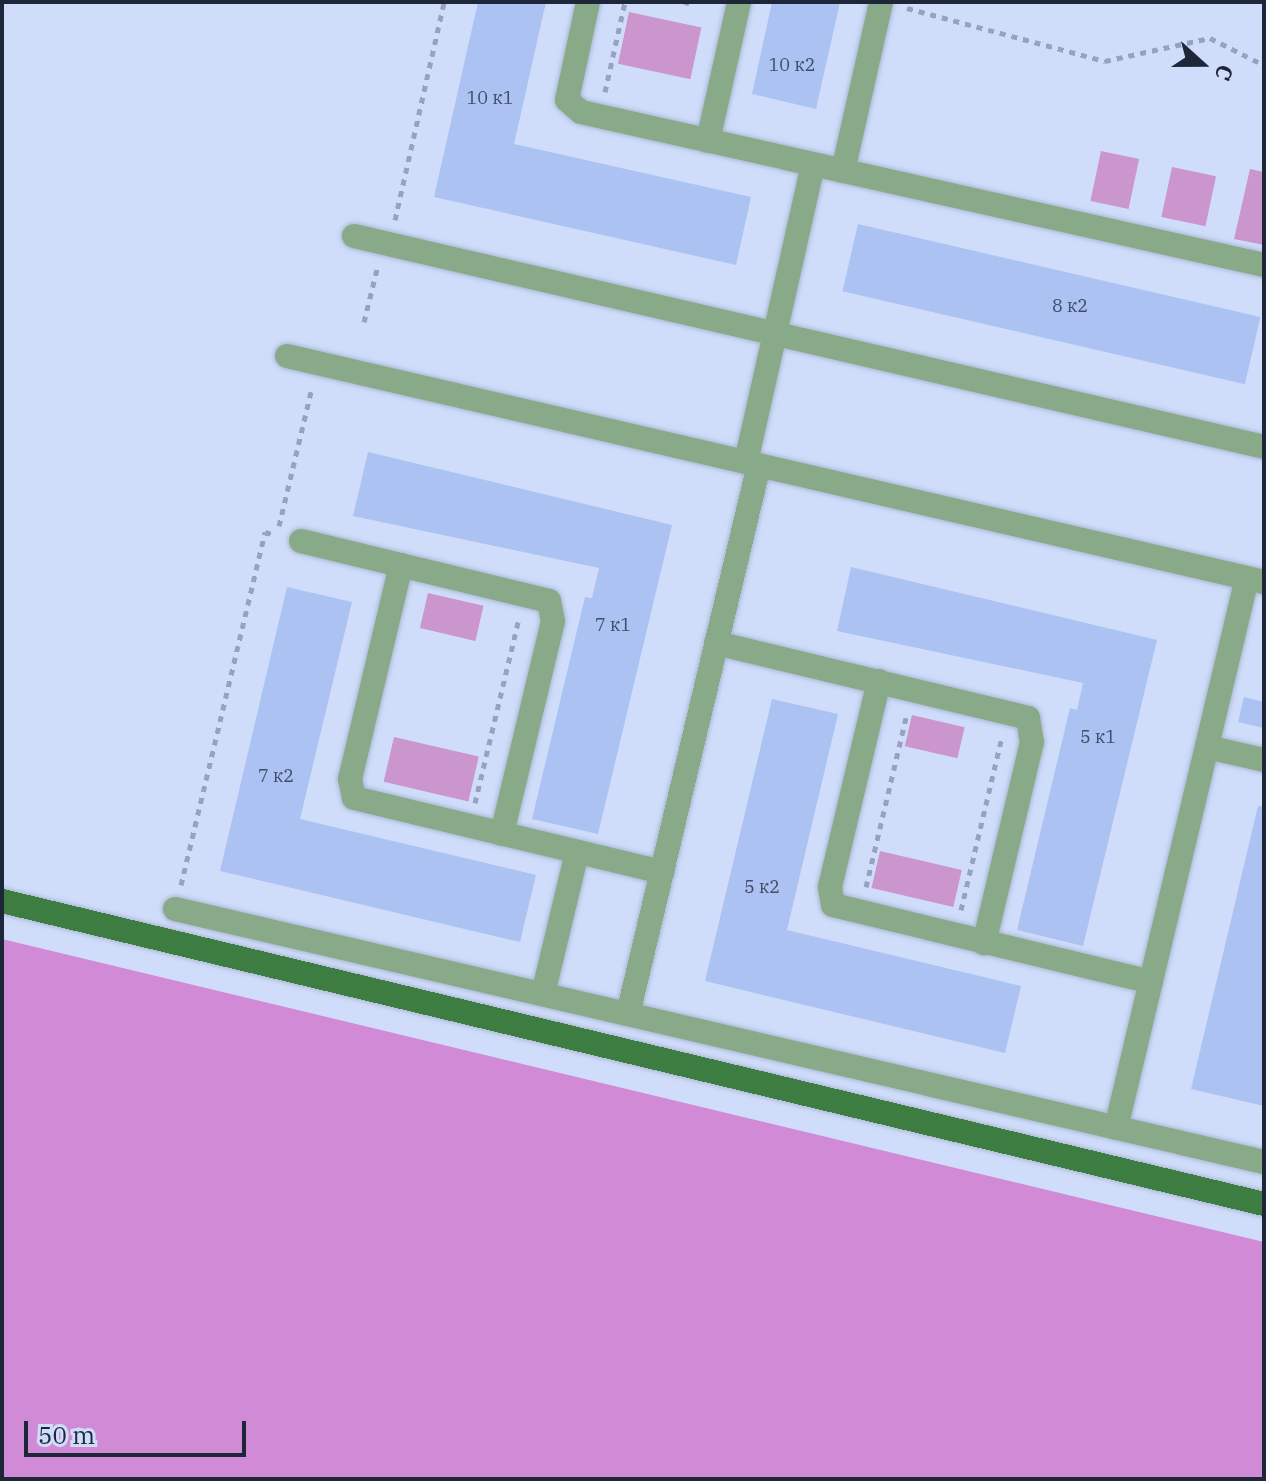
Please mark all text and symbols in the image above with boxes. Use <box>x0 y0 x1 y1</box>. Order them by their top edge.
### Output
north arrow <box>1162 24 1242 104</box>
house number: 10 к2 <box>768 54 816 76</box>
text: С <box>1209 61 1241 85</box>
house number: 10 к1 <box>466 87 514 109</box>
house number: 8 к2 <box>1052 295 1088 317</box>
house number: 7 к1 <box>595 614 631 636</box>
house number: 5 к1 <box>1080 726 1116 748</box>
house number: 7 к2 <box>258 765 294 787</box>
house number: 5 к2 <box>744 876 780 898</box>
scale bar <box>28 1405 250 1455</box>
text: 50 m <box>38 1419 95 1451</box>

